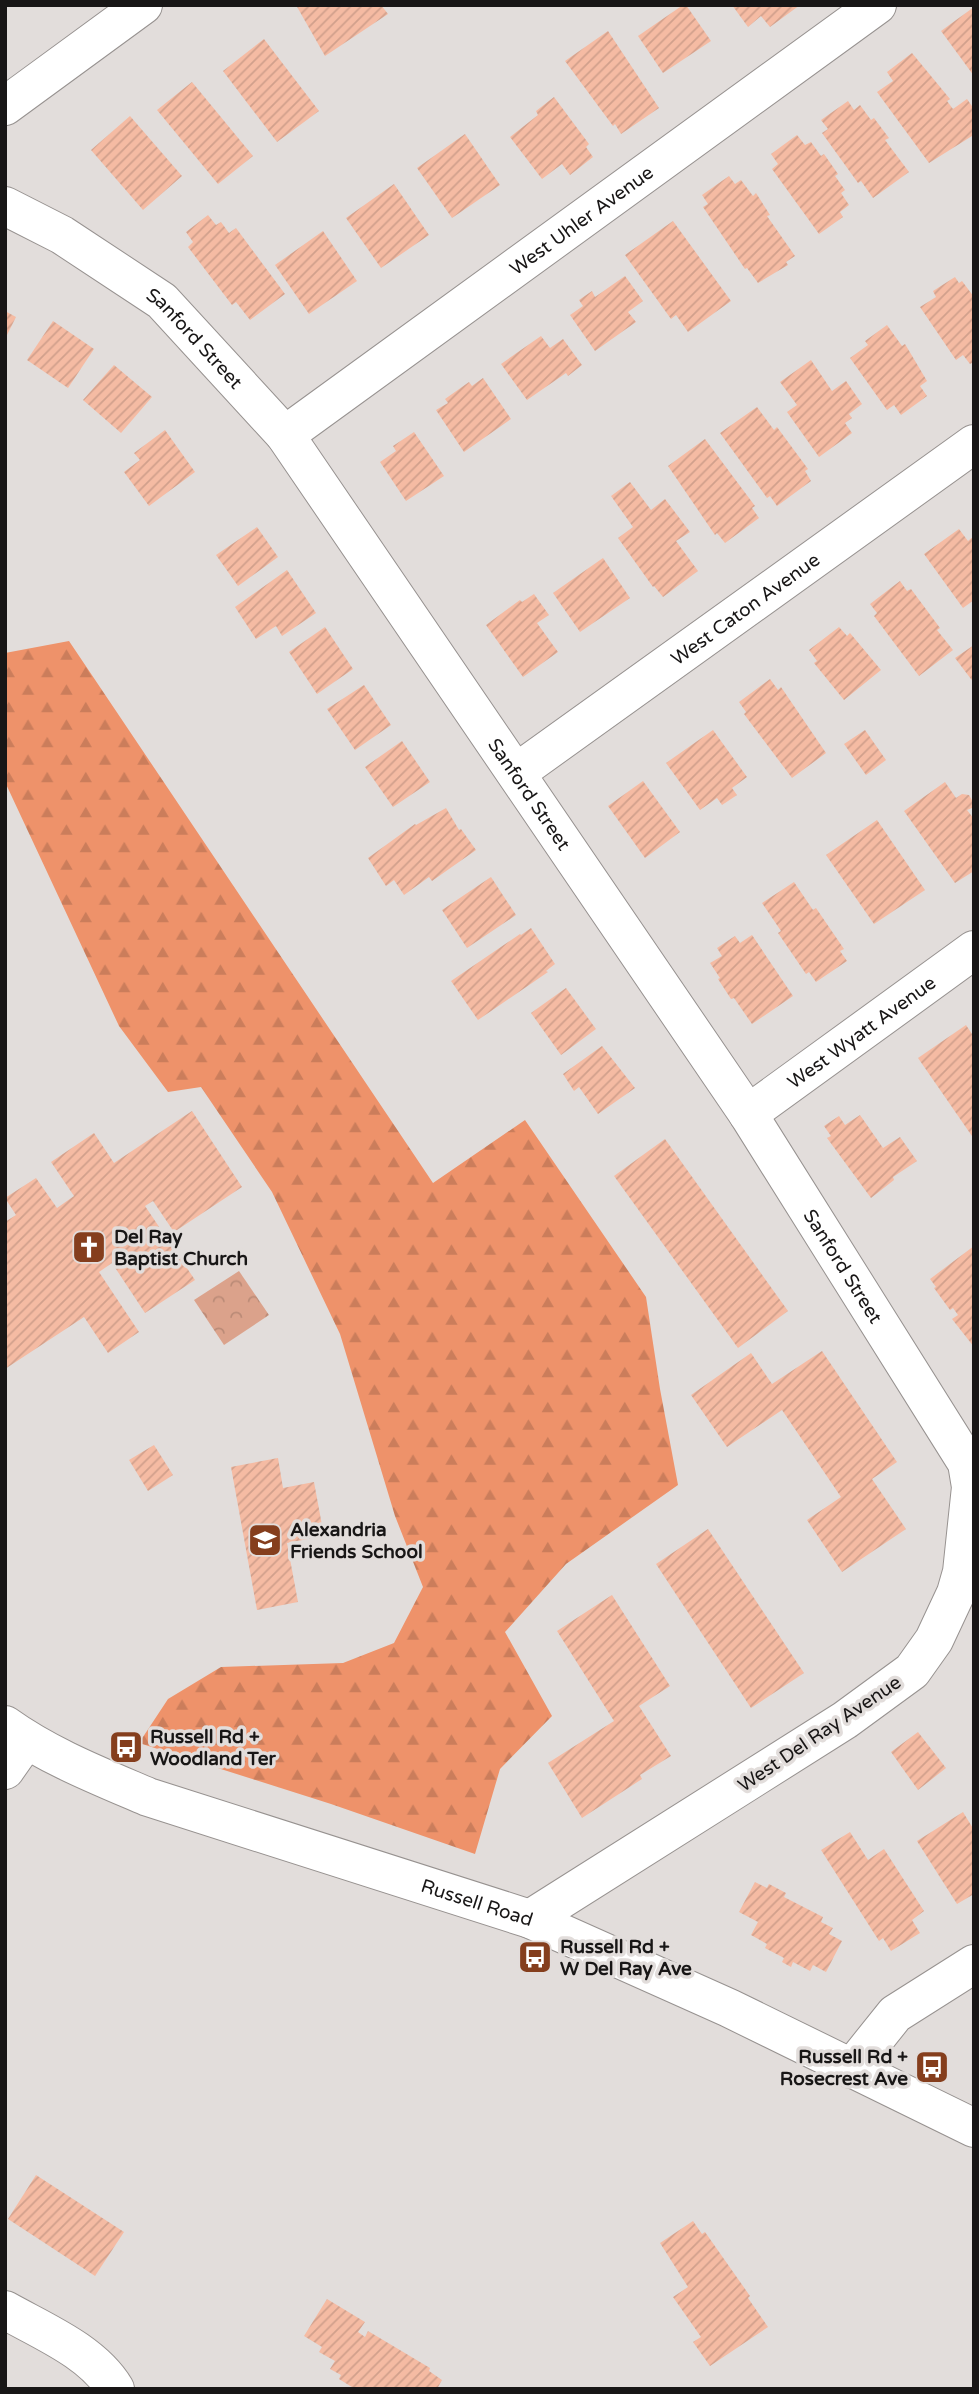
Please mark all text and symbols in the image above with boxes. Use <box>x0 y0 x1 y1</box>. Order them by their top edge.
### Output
street label: West Uhler Avenue <box>506 161 658 280</box>
street label: Sanford Street <box>142 284 247 393</box>
street label: West Caton Avenue <box>667 549 824 670</box>
street label: Sanford Street <box>483 734 575 854</box>
street label: West Wyatt Avenue <box>784 972 940 1094</box>
street label: Sanford Street <box>799 1206 887 1328</box>
place label: Del Ray Baptist Church <box>114 1226 248 1271</box>
church icon: Del Ray Baptist Church <box>70 1228 108 1266</box>
place label: Alexandria Friends School <box>290 1519 423 1563</box>
school or university icon: Alexandria Friends School <box>246 1521 284 1559</box>
street label: West Del Ray Avenue <box>734 1671 905 1797</box>
place label: Russell Rd + Woodland Ter <box>150 1726 276 1770</box>
bus stop icon: Russell Rd + Woodland Ter <box>107 1728 145 1766</box>
street label: Russell Road <box>418 1875 536 1931</box>
place label: Russell Rd + W Del Ray Ave <box>560 1936 692 1981</box>
bus stop icon: Russell Rd + W Del Ray Ave <box>516 1938 554 1976</box>
place label: Russell Rd + Rosecrest Ave <box>780 2046 908 2090</box>
bus stop icon: Russell Rd + Rosecrest Ave <box>913 2048 951 2086</box>

